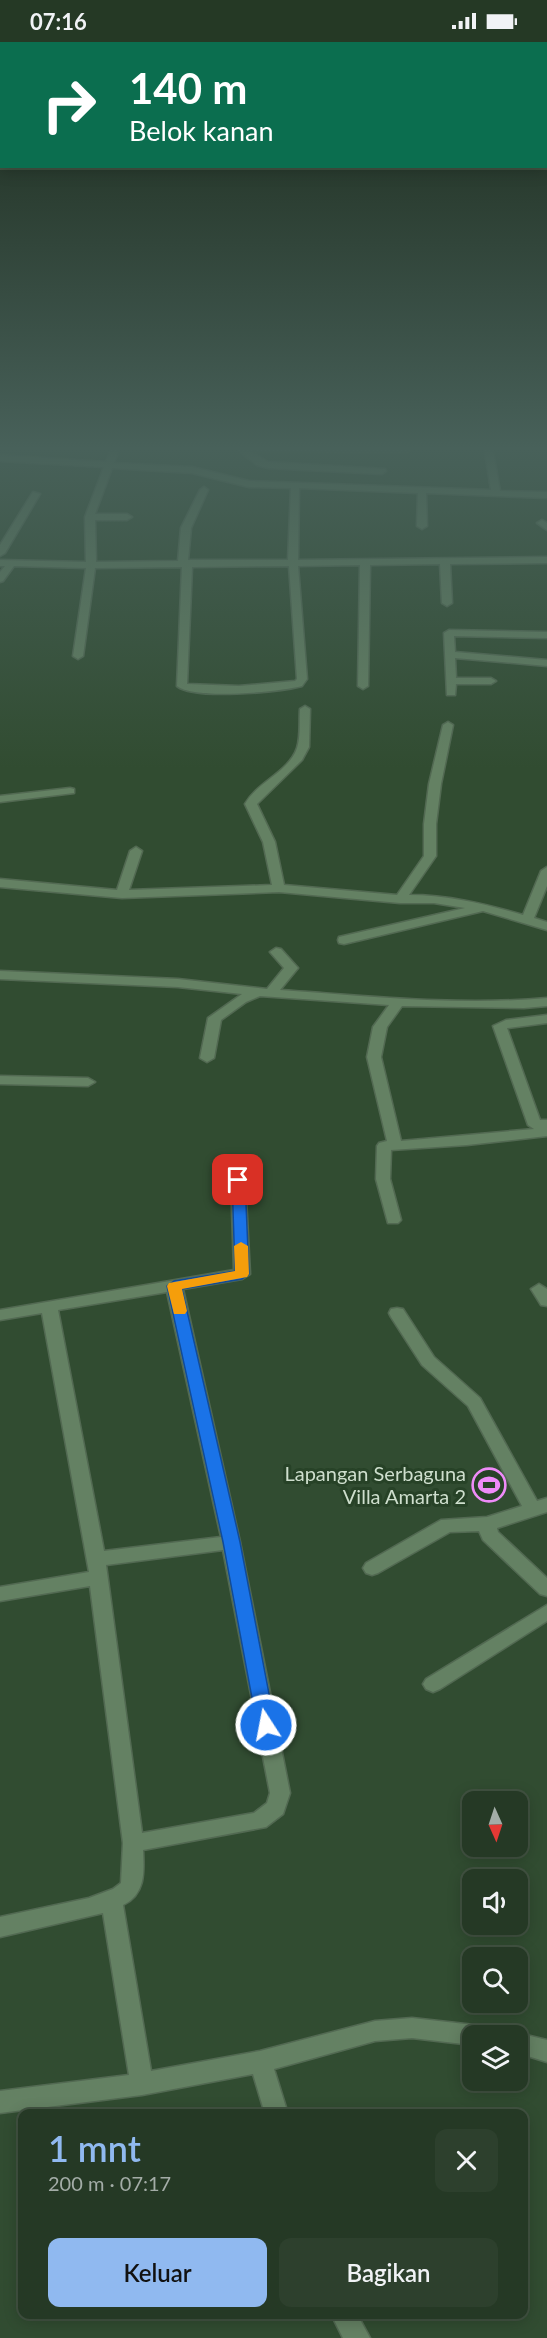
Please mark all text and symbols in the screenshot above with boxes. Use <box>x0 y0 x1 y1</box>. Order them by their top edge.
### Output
text: 07:16 <box>30 8 87 35</box>
text: 140 m <box>129 63 247 113</box>
icon: right <box>30 66 108 144</box>
text: Belok kanan <box>129 114 274 147</box>
pin <box>212 1154 263 1205</box>
icon: arrive <box>221 1163 254 1196</box>
place label: Lapangan Serbaguna Villa Amarta 2 <box>284 1461 466 1508</box>
sports icon: Lapangan Serbaguna Villa Amarta 2 <box>471 1467 507 1503</box>
position arrow <box>234 1693 298 1757</box>
north arrow <box>462 1791 528 1857</box>
map controls <box>462 1791 528 2091</box>
button: sound <box>462 1869 528 1935</box>
button: search <box>462 1947 528 2013</box>
button: layers <box>462 2025 528 2091</box>
text: 1 mnt <box>48 2126 141 2170</box>
button: close <box>435 2129 498 2192</box>
text: 200 m · 07:17 <box>48 2171 171 2195</box>
button: Keluar <box>48 2238 267 2307</box>
button: Bagikan <box>279 2238 498 2307</box>

